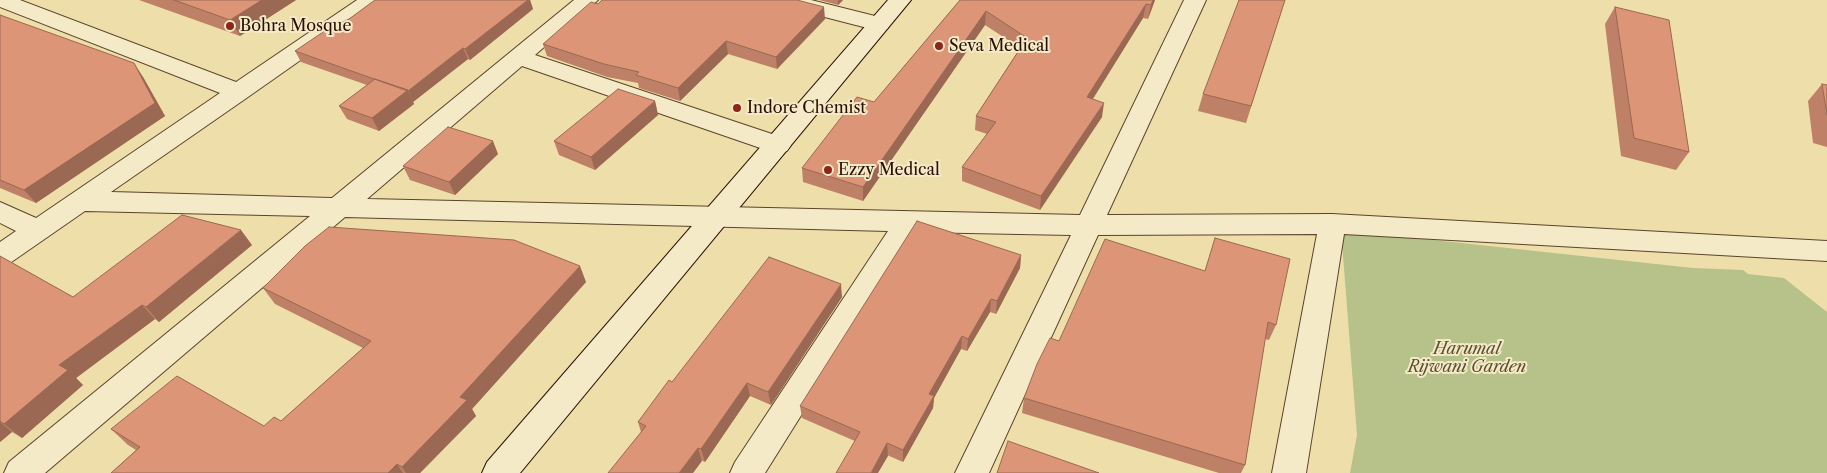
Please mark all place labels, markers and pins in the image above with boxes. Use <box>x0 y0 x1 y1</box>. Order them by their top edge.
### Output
place label: Bohra Mosque <box>240 16 351 36</box>
marker: Bohra Mosque <box>224 20 236 32</box>
place label: Seva Medical <box>949 36 1049 56</box>
marker: Seva Medical <box>933 40 945 52</box>
place label: Indore Chemist <box>747 98 866 118</box>
marker: Indore Chemist <box>731 102 743 114</box>
place label: Ezzy Medical <box>838 160 940 180</box>
marker: Ezzy Medical <box>822 164 834 176</box>

